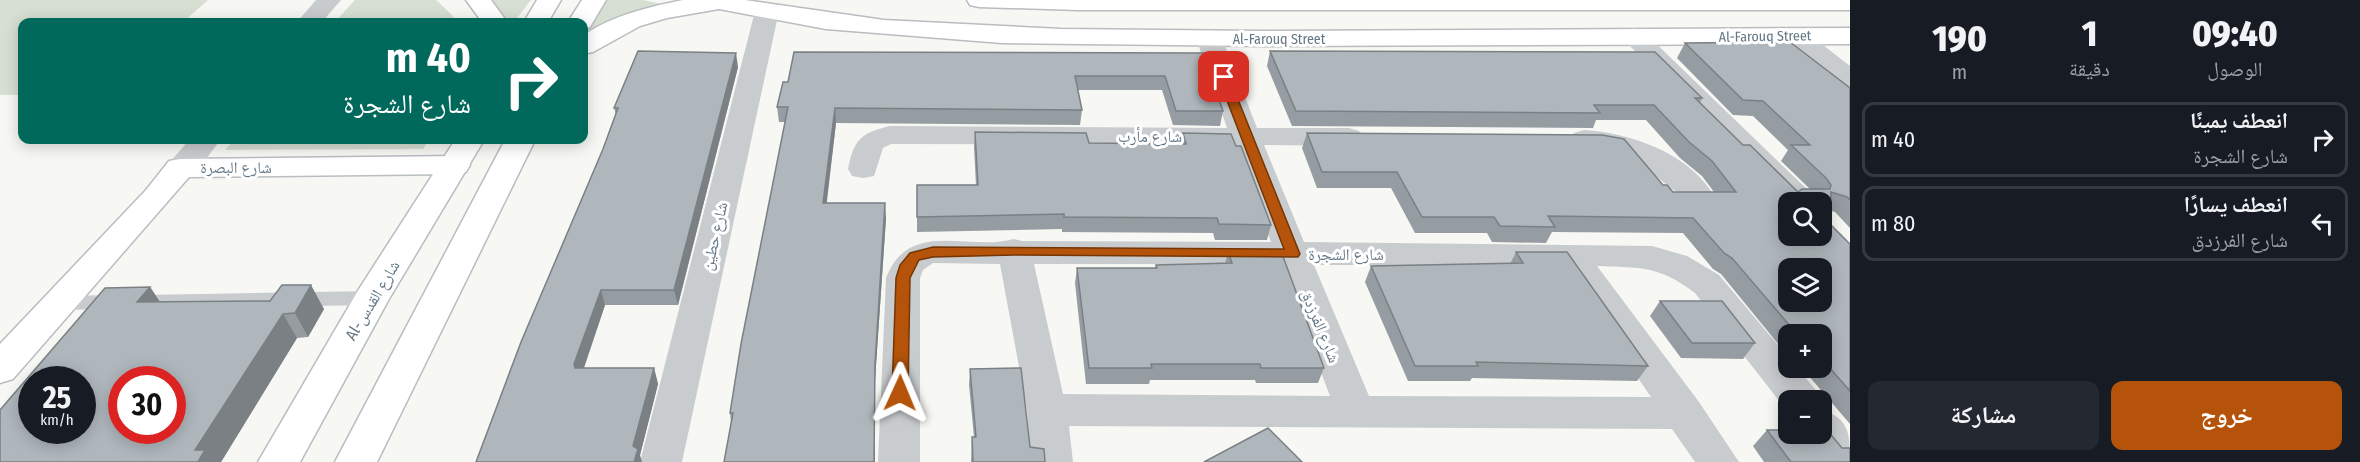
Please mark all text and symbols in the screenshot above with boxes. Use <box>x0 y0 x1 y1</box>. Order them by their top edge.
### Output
text: 1 <box>2082 12 2097 56</box>
text: 09:40 <box>2192 12 2278 56</box>
text: 190 <box>1932 17 1987 61</box>
street label: Al-Farouq Street <box>1719 27 1812 46</box>
street label: Al-Farouq Street <box>1233 31 1326 48</box>
text: 40 m <box>386 33 471 83</box>
icon: right <box>492 42 570 120</box>
pin <box>1198 51 1249 102</box>
text: دقيقة <box>2069 57 2110 81</box>
text: الوصول <box>2207 57 2263 81</box>
icon: arrive <box>1207 60 1240 93</box>
text: m <box>1952 60 1967 84</box>
text: شارع الشجرة <box>343 88 471 120</box>
text: انعطف يمينًا <box>2190 107 2288 134</box>
icon: right <box>2306 123 2339 156</box>
text: 40 m <box>1871 126 1915 153</box>
street label: شارع مأرب <box>1118 127 1182 147</box>
text: شارع الشجرة <box>2193 144 2288 168</box>
street label: شارع البصرة <box>200 158 272 178</box>
text: انعطف يسارًا <box>2184 191 2288 218</box>
map controls <box>1778 192 1832 444</box>
button: search <box>1778 192 1832 246</box>
street label: شارع حطين <box>697 200 733 272</box>
icon: left <box>2306 207 2339 240</box>
text: 80 m <box>1871 210 1916 237</box>
text: شارع الفرزدق <box>2192 228 2288 252</box>
street label: شارع الشجرة <box>1308 245 1384 265</box>
street label: Al-شارع القدس <box>341 257 405 344</box>
button: layers <box>1778 258 1832 312</box>
street label: شارع الفرزدق <box>1296 287 1344 366</box>
button: + <box>1778 324 1832 378</box>
position arrow <box>868 361 932 425</box>
speed limit sign: 30 <box>108 366 186 444</box>
text: 25 <box>43 380 71 416</box>
button: مشاركة <box>1868 381 2099 450</box>
button: خروج <box>2111 381 2342 450</box>
button: − <box>1778 390 1832 444</box>
text: km/h <box>40 411 74 429</box>

